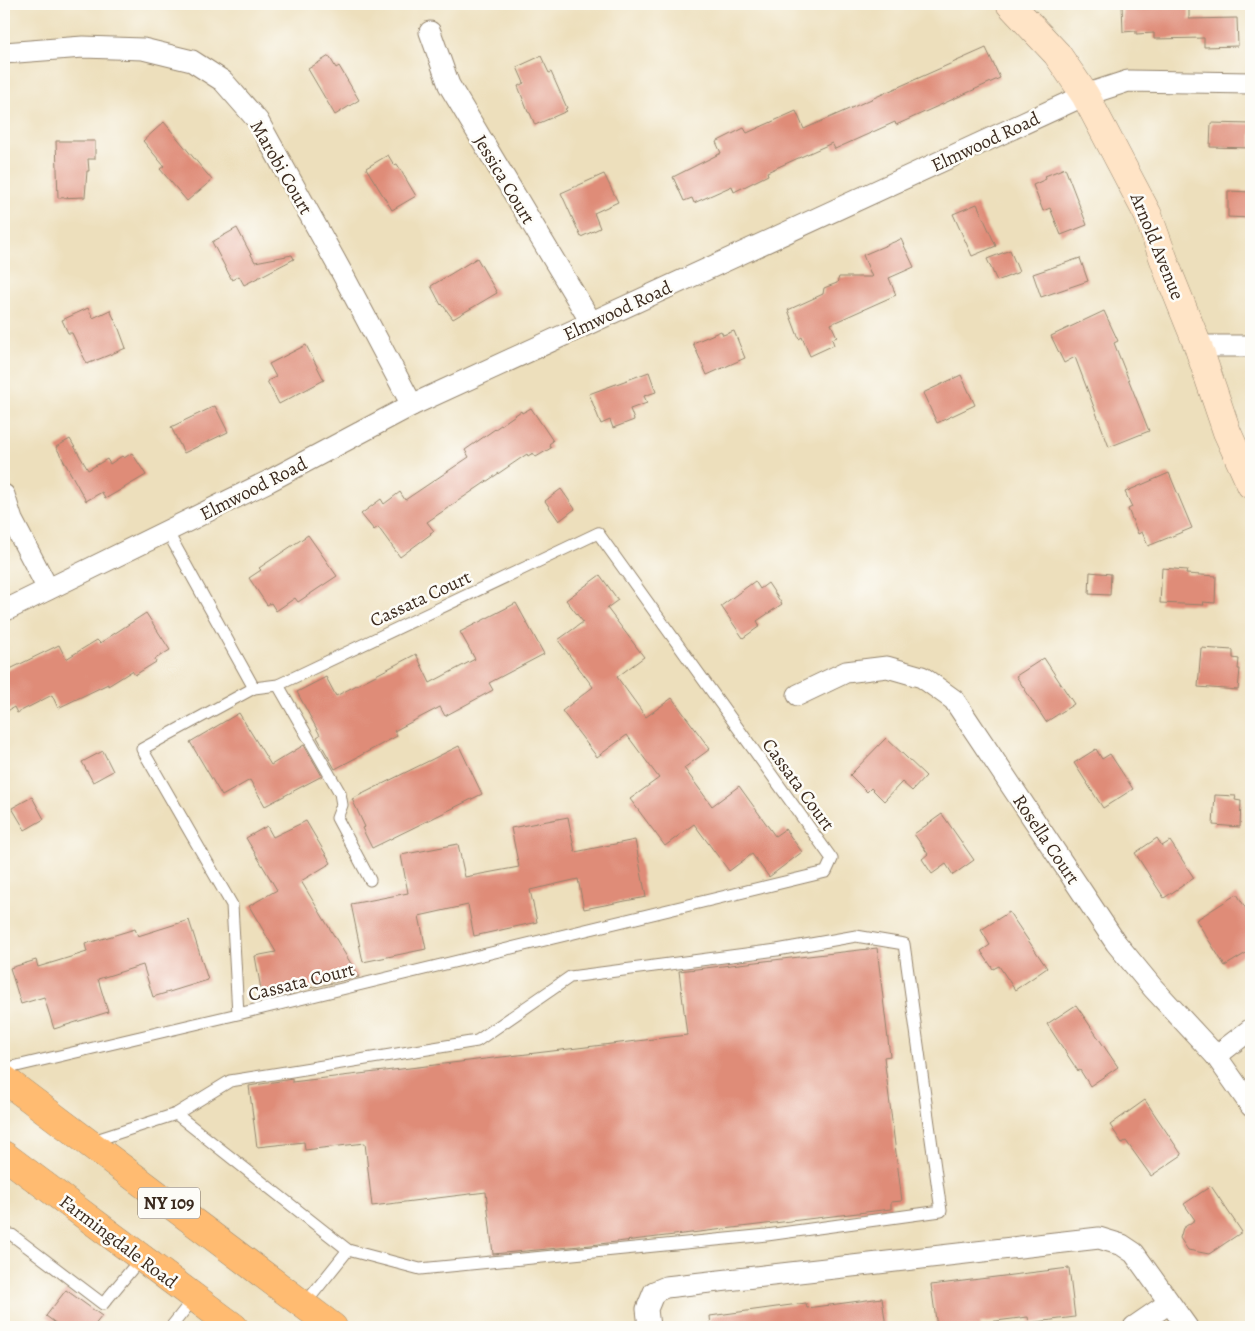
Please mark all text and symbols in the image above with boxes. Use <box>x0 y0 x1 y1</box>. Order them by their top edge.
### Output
street label: Elmwood Road <box>927 105 1045 178</box>
street label: Marobi Court <box>244 116 319 219</box>
street label: Jessica Court <box>467 130 541 229</box>
street label: Arnold Avenue <box>1123 188 1190 304</box>
street label: Elmwood Road <box>559 274 677 347</box>
street label: Elmwood Road <box>195 450 312 527</box>
street label: Cassata Court <box>366 564 475 634</box>
street label: Cassata Court <box>756 733 841 836</box>
street label: Rosella Court <box>1006 789 1086 890</box>
street label: Cassata Court <box>245 956 357 1008</box>
road number: NY 109 <box>138 1188 200 1218</box>
street label: Farmingdale Road <box>54 1189 183 1295</box>

